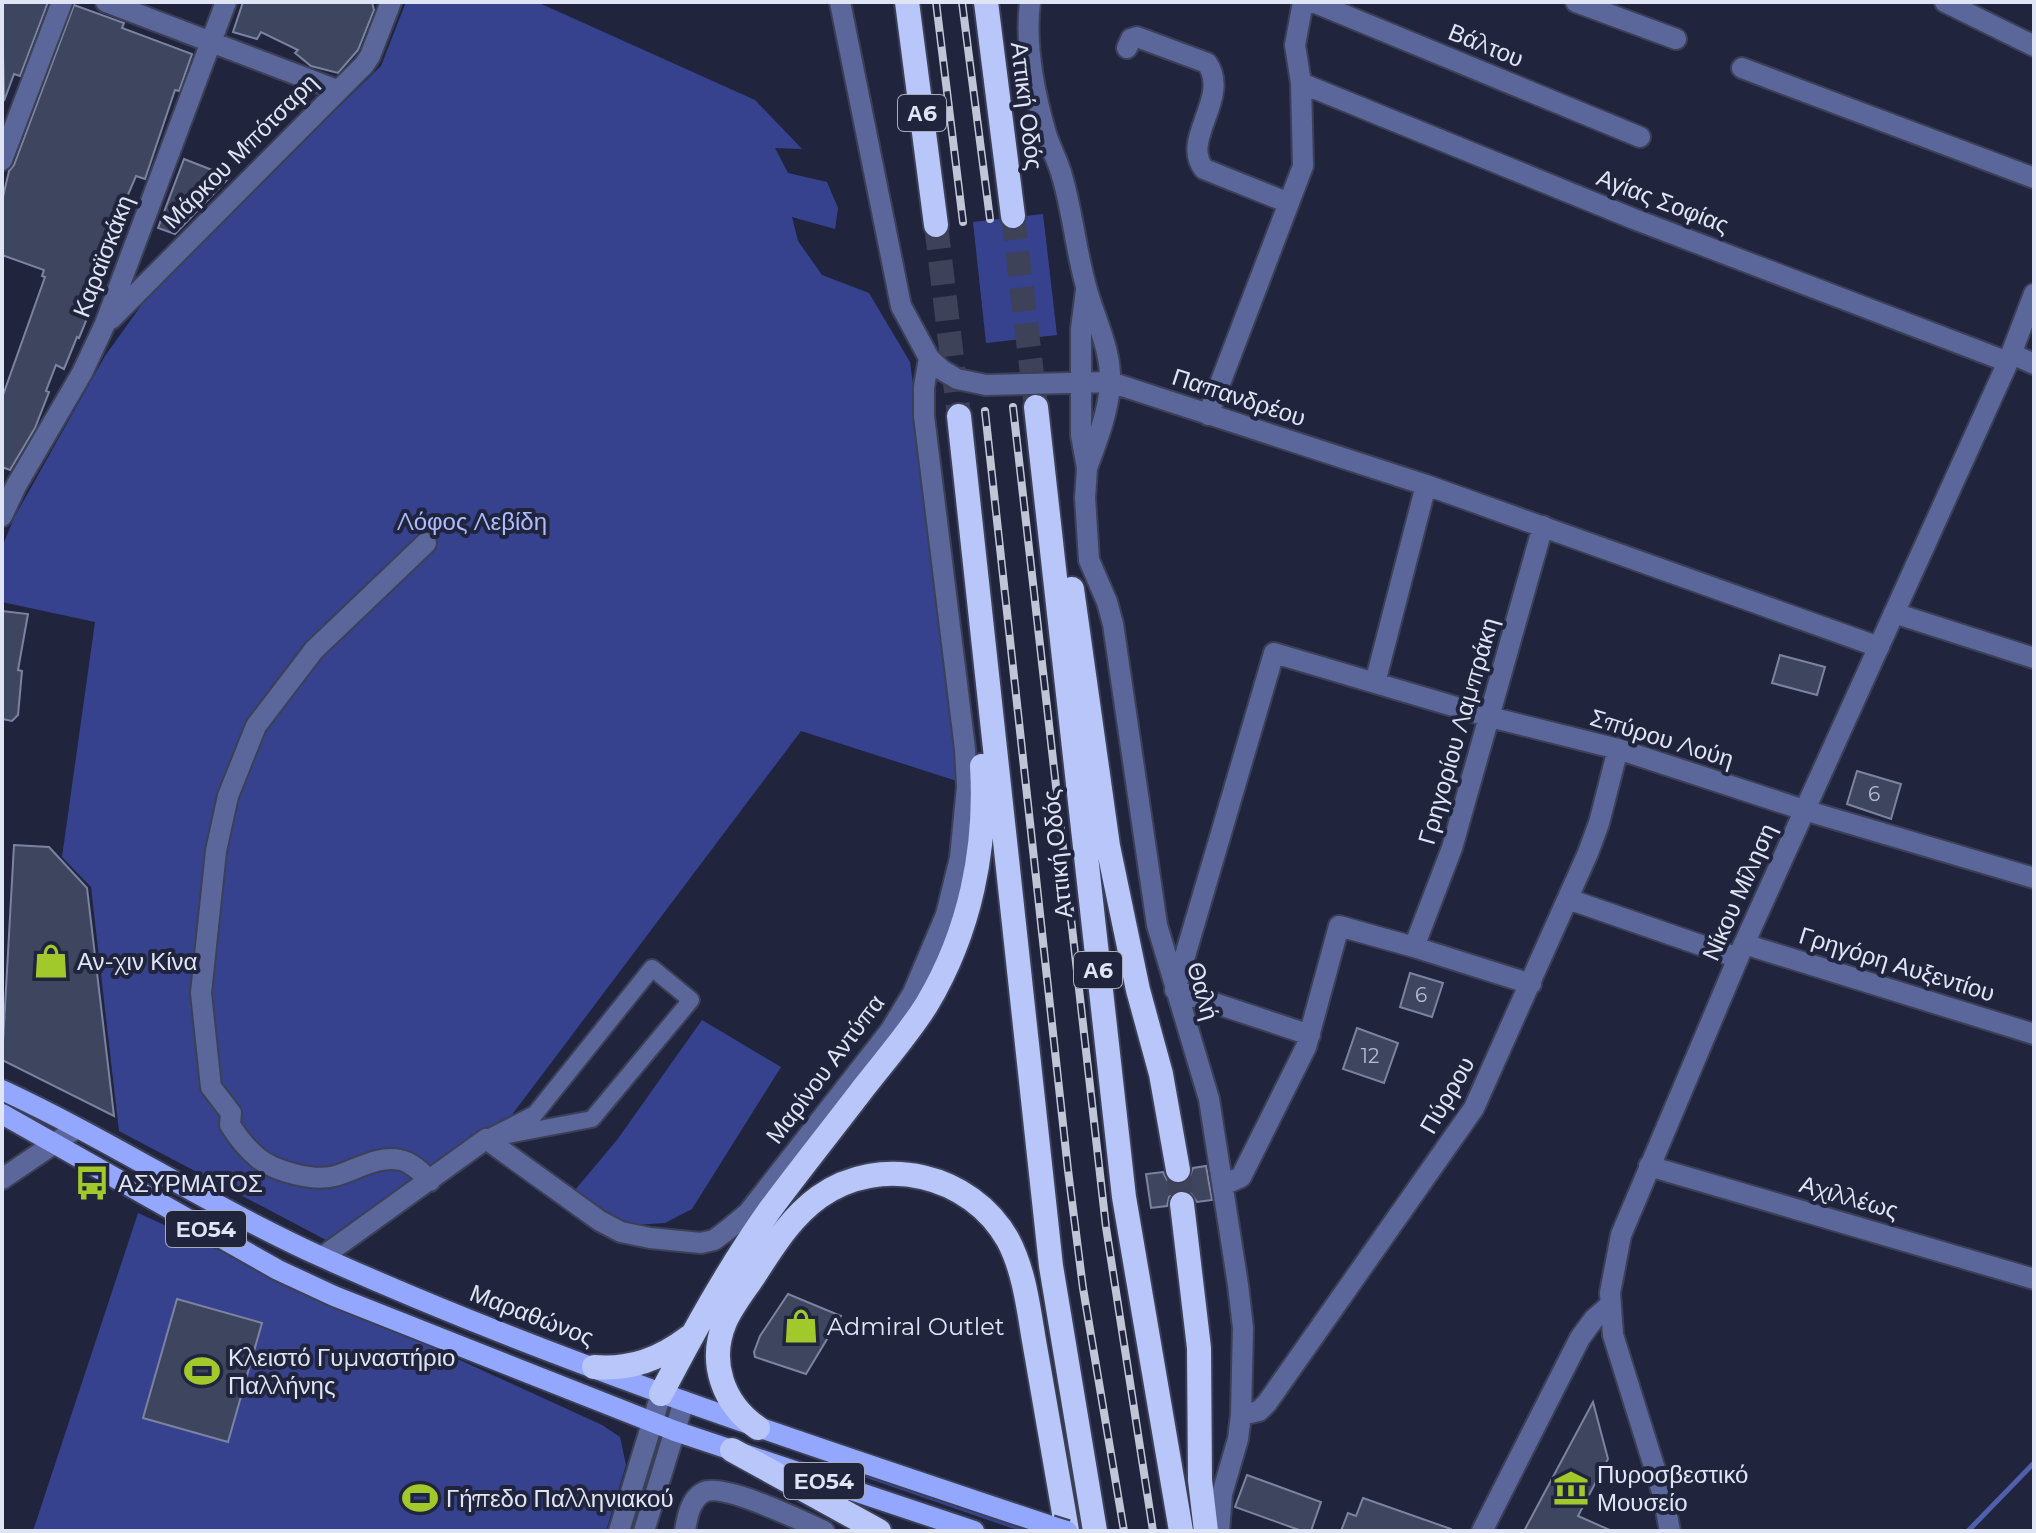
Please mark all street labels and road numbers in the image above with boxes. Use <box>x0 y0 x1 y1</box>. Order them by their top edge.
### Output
street label: Βάλτου <box>1444 17 1528 73</box>
street label: Αττική Οδός <box>1005 40 1049 172</box>
street label: Μάρκου Μπότσαρη <box>157 68 323 234</box>
road number: Α6 <box>898 95 946 131</box>
street label: Αγίας Σοφίας <box>1593 163 1733 239</box>
street label: Καραϊσκάκη <box>66 191 140 321</box>
street label: Παπανδρέου <box>1169 362 1309 432</box>
street label: Γρηγορίου Λαμπράκη <box>1412 614 1504 848</box>
street label: Σπύρου Λούη <box>1587 702 1737 774</box>
street label: Αττική Οδός <box>1036 788 1078 920</box>
street label: Νίκου Μίληση <box>1696 819 1782 965</box>
street label: Γρηγόρη Αυξεντίου <box>1796 920 1998 1008</box>
road number: Α6 <box>1074 952 1122 988</box>
street label: Θαλή <box>1181 959 1225 1023</box>
street label: Μαρίνου Αντύπα <box>760 989 891 1149</box>
street label: Πύρρου <box>1413 1051 1481 1139</box>
street label: Αχιλλέως <box>1796 1169 1902 1225</box>
road number: ΕΟ54 <box>166 1211 246 1247</box>
street label: Μαραθώνος <box>466 1278 598 1352</box>
road number: ΕΟ54 <box>784 1463 864 1499</box>

